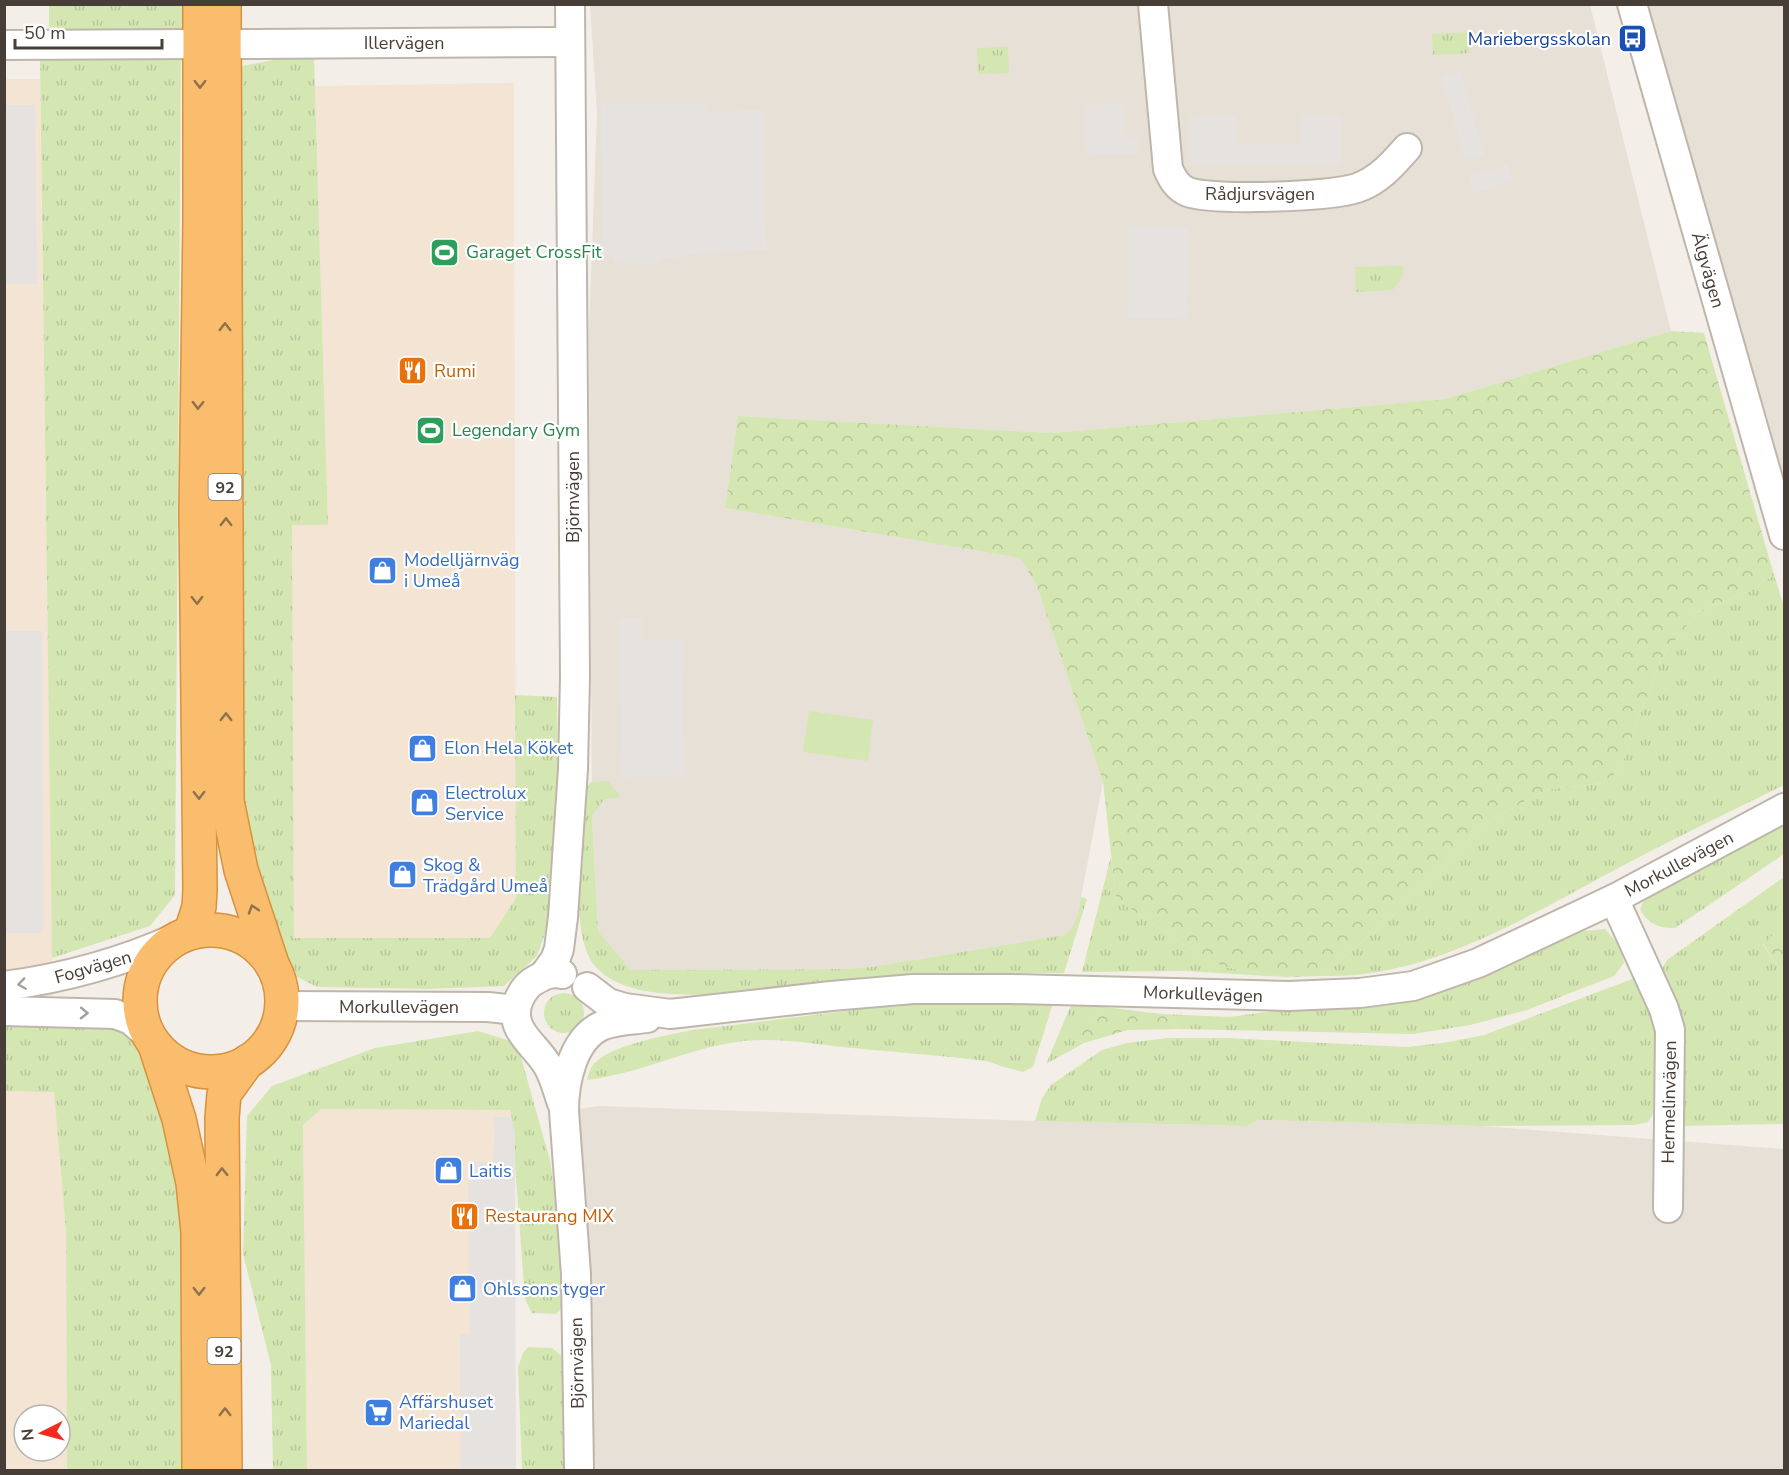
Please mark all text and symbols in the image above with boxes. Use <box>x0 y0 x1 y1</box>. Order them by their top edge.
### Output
scale bar <box>15 12 162 50</box>
text: 50 m <box>24 21 66 45</box>
bus stop icon: Mariebergsskolan <box>1616 23 1648 55</box>
place label: Mariebergsskolan <box>1468 27 1611 51</box>
street label: Illervägen <box>364 31 444 55</box>
one-way arrow <box>194 79 206 88</box>
street label: Rådjursvägen <box>1205 182 1315 206</box>
street label: Älgvägen <box>1686 229 1730 311</box>
sports icon: Garaget CrossFit <box>429 236 461 268</box>
place label: Garaget CrossFit <box>466 240 602 264</box>
one-way arrow <box>219 322 231 331</box>
restaurant icon: Rumi <box>397 355 429 387</box>
place label: Rumi <box>434 359 476 383</box>
one-way arrow <box>192 400 204 409</box>
sports icon: Legendary Gym <box>415 414 447 446</box>
place label: Legendary Gym <box>452 418 580 442</box>
street label: Björnvägen <box>561 451 585 543</box>
road number: 92 <box>208 474 242 500</box>
one-way arrow <box>220 517 232 526</box>
place label: Modelljärnväg i Umeå <box>404 548 520 593</box>
shop icon: Modelljärnväg i Umeå <box>367 554 399 586</box>
one-way arrow <box>191 595 203 604</box>
one-way arrow <box>220 712 232 721</box>
shop icon: Elon Hela Köket <box>407 732 439 764</box>
place label: Elon Hela Köket <box>444 736 574 760</box>
place label: Electrolux Service <box>445 781 527 826</box>
shop icon: Electrolux Service <box>408 787 440 819</box>
one-way arrow <box>193 790 205 799</box>
street label: Morkullevägen <box>1620 825 1738 903</box>
place label: Skog & Trädgård Umeå <box>423 853 548 898</box>
shop icon: Skog & Trädgård Umeå <box>386 859 418 891</box>
one-way arrow <box>248 904 260 915</box>
street label: Fogvägen <box>52 945 134 989</box>
one-way arrow <box>18 977 27 989</box>
street label: Morkullevägen <box>1143 980 1263 1008</box>
street label: Morkullevägen <box>339 995 459 1019</box>
one-way arrow <box>79 1007 88 1019</box>
street label: Hermelinvägen <box>1656 1040 1682 1164</box>
shop icon: Laitis <box>432 1155 464 1187</box>
place label: Laitis <box>469 1159 512 1183</box>
one-way arrow <box>216 1168 229 1177</box>
restaurant icon: Restaurang MIX <box>448 1200 480 1232</box>
place label: Restaurang MIX <box>485 1204 614 1228</box>
shop icon: Ohlssons tyger <box>446 1273 478 1305</box>
place label: Ohlssons tyger <box>483 1277 606 1301</box>
one-way arrow <box>192 1286 205 1295</box>
street label: Björnvägen <box>564 1317 590 1409</box>
road number: 92 <box>208 1338 240 1364</box>
place label: Affärshuset Mariedal <box>399 1390 494 1435</box>
supermarket icon: Affärshuset Mariedal <box>362 1396 394 1428</box>
north arrow <box>12 1403 72 1463</box>
one-way arrow <box>219 1408 231 1417</box>
text: N <box>17 1427 40 1442</box>

